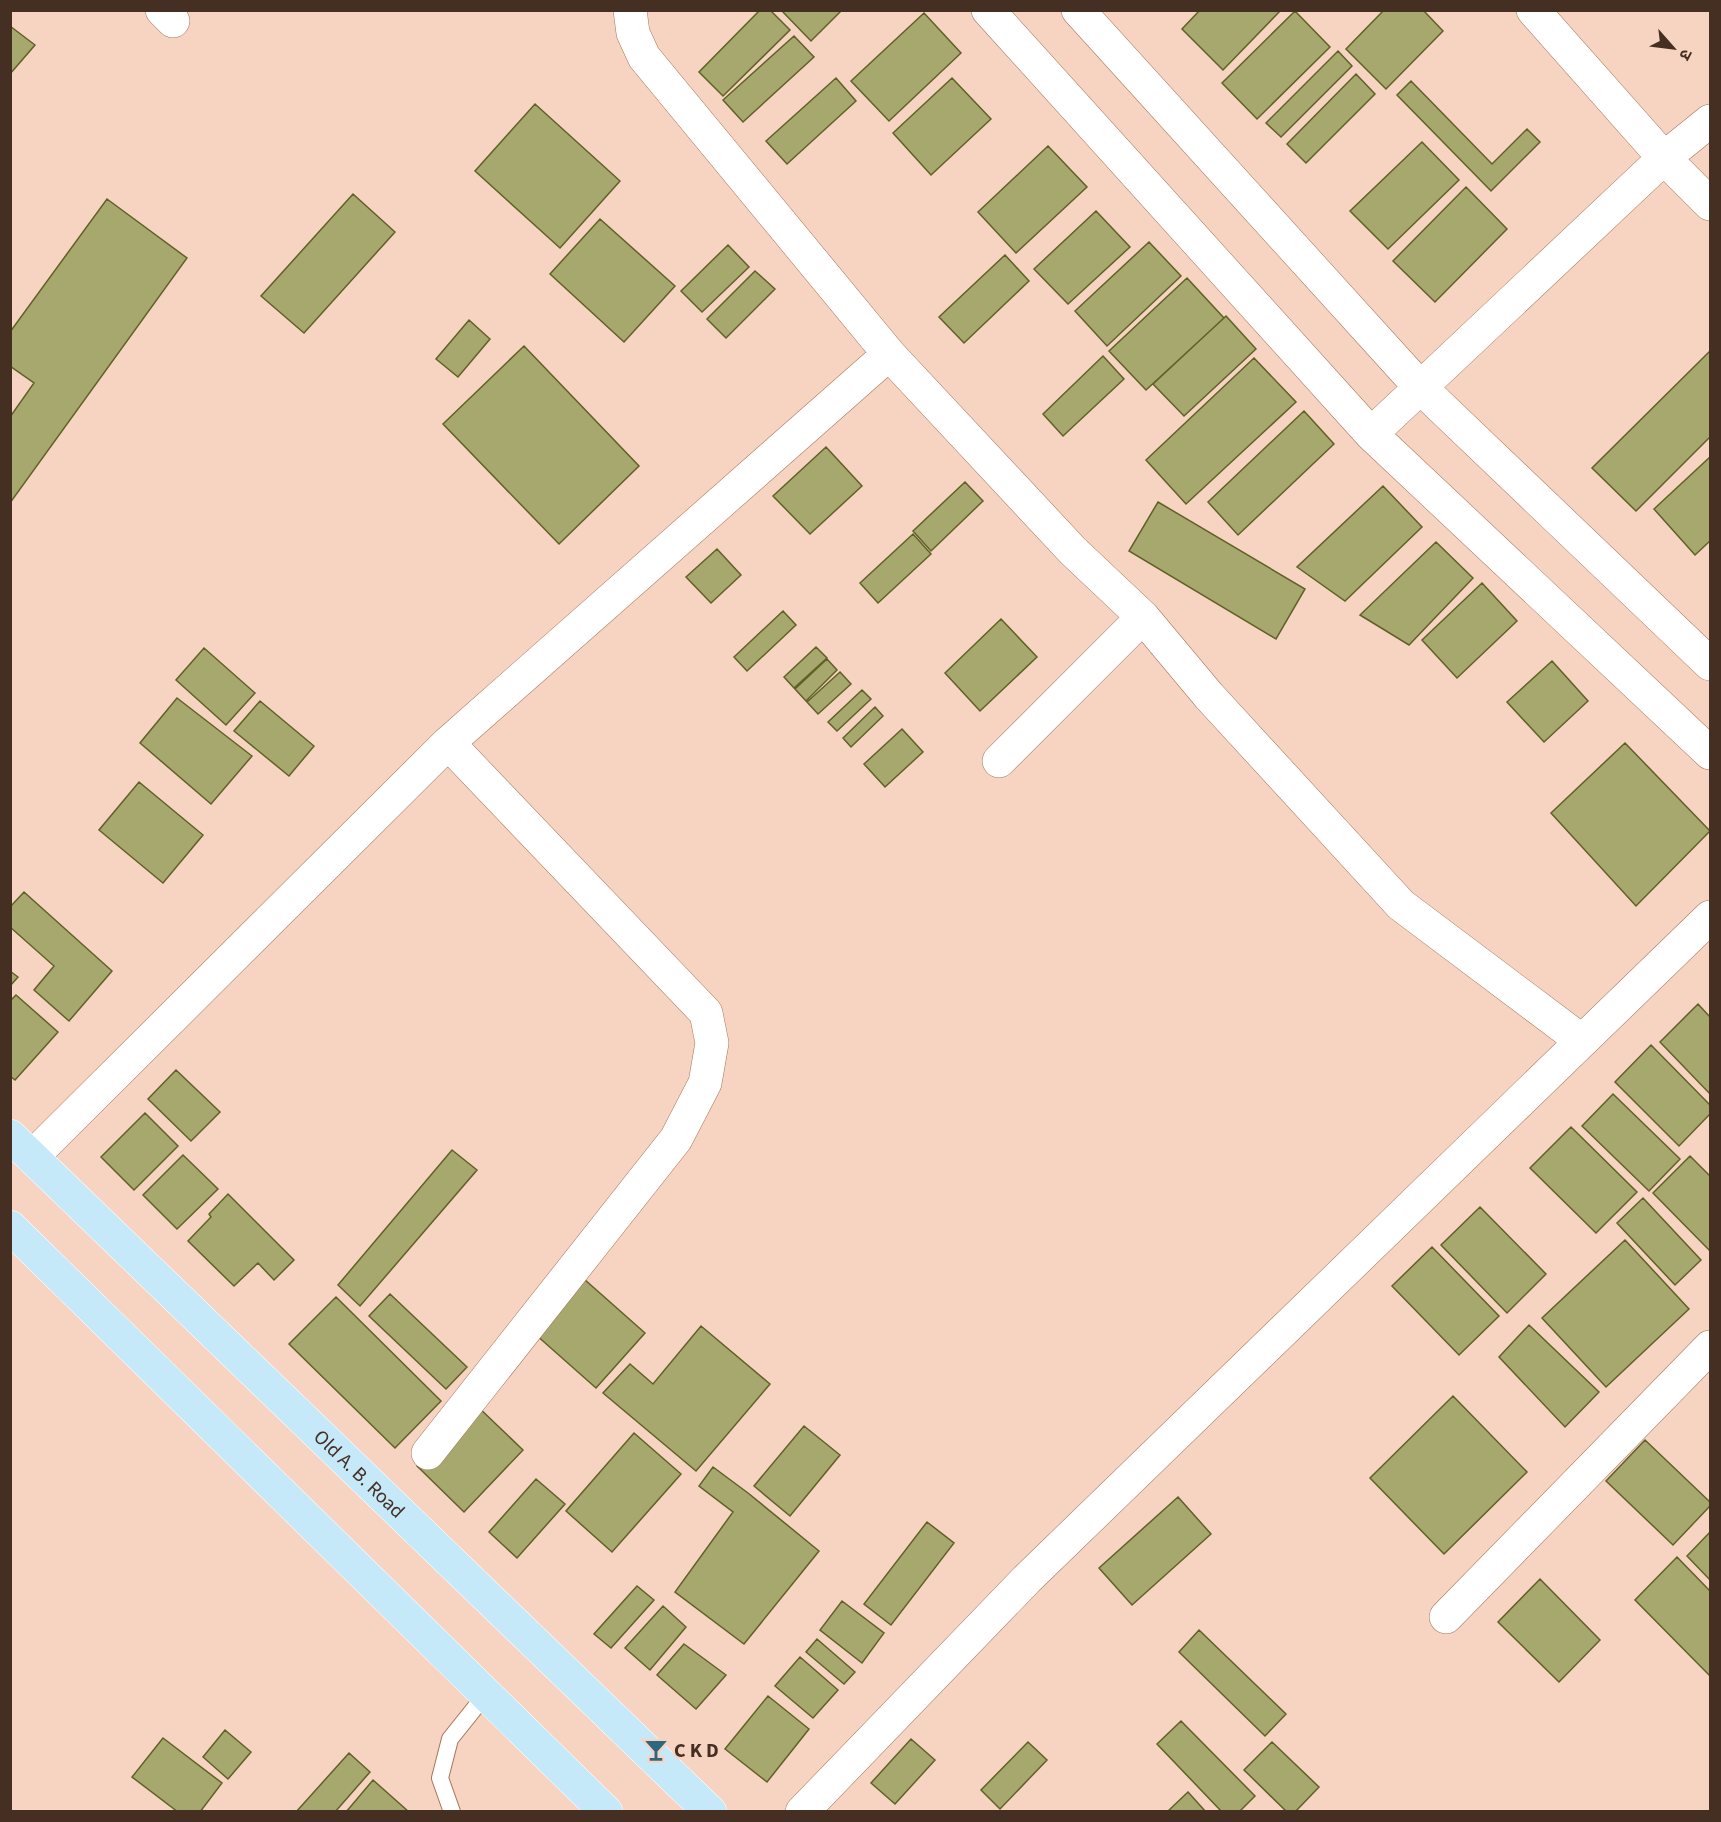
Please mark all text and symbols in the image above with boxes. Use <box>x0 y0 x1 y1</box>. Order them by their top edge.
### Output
north arrow <box>1643 18 1703 78</box>
text: उ <box>1673 45 1697 64</box>
street label: Old A. B. Road <box>307 1424 411 1525</box>
bar icon: C K D <box>643 1737 669 1763</box>
place label: C K D <box>674 1737 719 1765</box>

